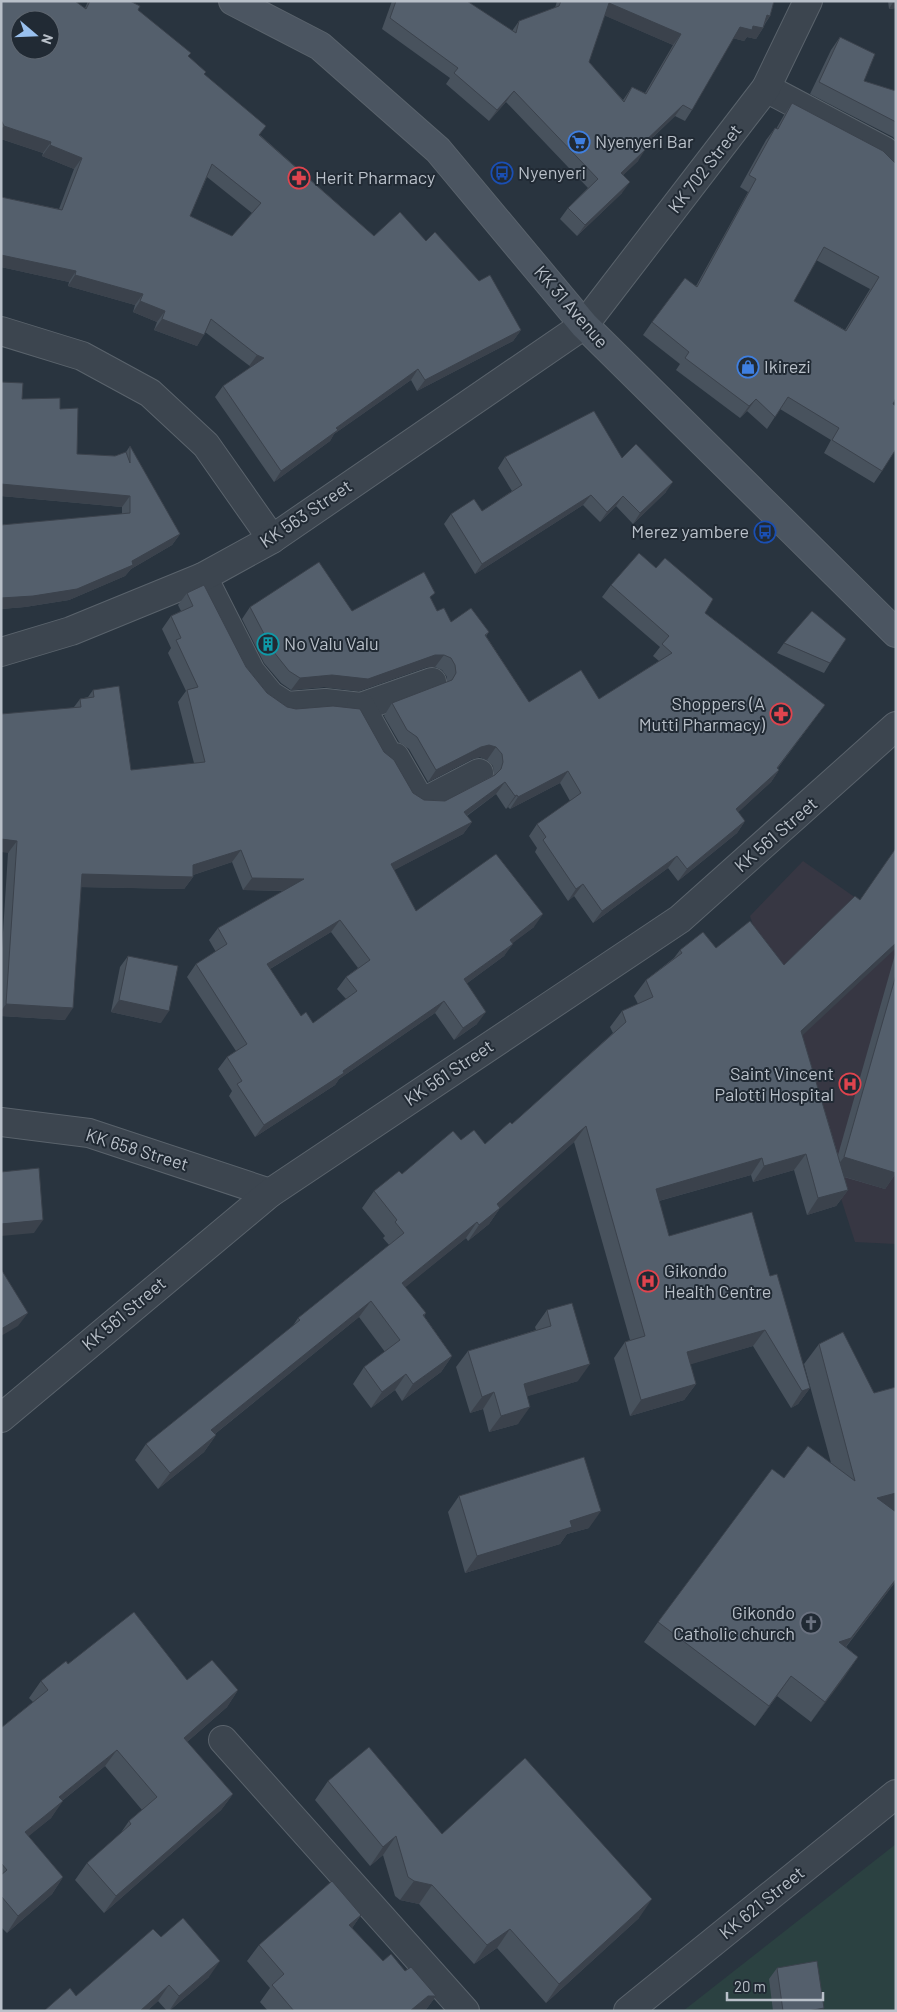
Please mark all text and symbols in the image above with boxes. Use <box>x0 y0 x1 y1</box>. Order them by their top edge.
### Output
north arrow <box>10 10 60 60</box>
text: N <box>38 32 57 47</box>
street label: KK 702 Street <box>663 120 746 217</box>
supermarket icon: Nyenyeri Bar <box>567 130 591 154</box>
place label: Nyenyeri Bar <box>595 130 694 152</box>
bus stop icon: Nyenyeri <box>490 161 514 185</box>
place label: Nyenyeri <box>518 161 586 183</box>
pharmacy icon: Herit Pharmacy <box>287 166 311 190</box>
place label: Herit Pharmacy <box>315 166 435 188</box>
street label: KK 31 Avenue <box>530 261 613 352</box>
shop icon: Ikirezi <box>736 355 760 379</box>
place label: Ikirezi <box>764 355 811 377</box>
street label: KK 563 Street <box>255 474 356 552</box>
place label: Merez yambere <box>631 520 749 542</box>
bus stop icon: Merez yambere <box>753 520 777 544</box>
building icon: No Valu Valu <box>256 632 280 656</box>
place label: No Valu Valu <box>284 632 379 654</box>
place label: Shoppers (A Mutti Pharmacy) <box>639 692 765 735</box>
pharmacy icon: Shoppers (A Mutti Pharmacy) <box>769 702 793 726</box>
street label: KK 561 Street <box>729 792 821 876</box>
street label: KK 561 Street <box>400 1034 497 1110</box>
place label: Saint Vincent Palotti Hospital <box>714 1062 834 1105</box>
hospital icon: Saint Vincent Palotti Hospital <box>838 1072 862 1096</box>
street label: KK 658 Street <box>83 1123 191 1175</box>
place label: Gikondo Health Centre <box>664 1259 771 1302</box>
hospital icon: Gikondo Health Centre <box>636 1269 660 1293</box>
street label: KK 561 Street <box>77 1272 170 1355</box>
place label: Gikondo Catholic church <box>673 1601 795 1644</box>
church icon: Gikondo Catholic church <box>799 1611 823 1635</box>
street label: KK 621 Street <box>714 1861 808 1943</box>
scale bar <box>727 1970 823 2002</box>
text: 20 m <box>734 1977 766 1995</box>

